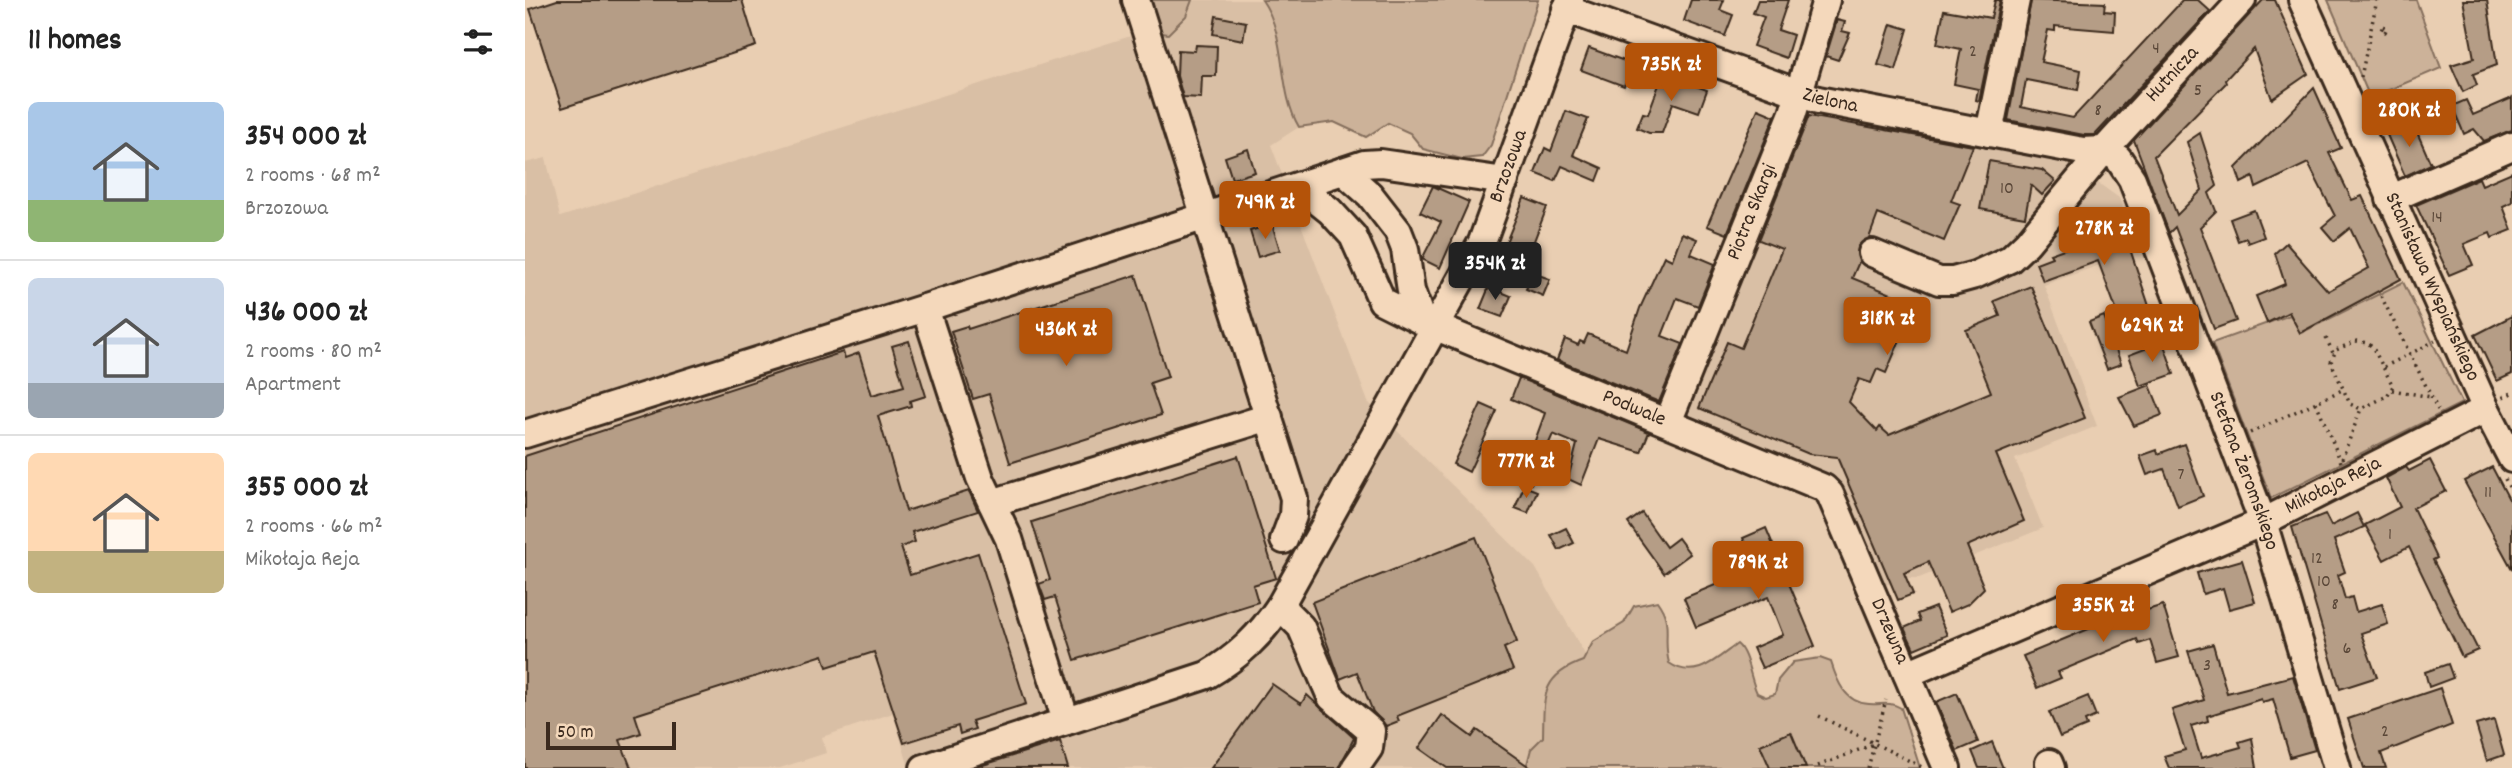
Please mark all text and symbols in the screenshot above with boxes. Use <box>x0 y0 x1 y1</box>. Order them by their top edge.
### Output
text: 11 homes <box>28 21 122 64</box>
icon: filters <box>459 23 497 61</box>
house number: 4 <box>2152 37 2160 62</box>
street label: Hutnicza <box>2139 39 2208 110</box>
house number: 2 <box>1969 40 1977 65</box>
pin: 735K zł <box>1606 43 1736 103</box>
text: 735K zł <box>1641 49 1701 82</box>
house number: 5 <box>2194 79 2202 104</box>
street label: Zielona <box>1798 80 1861 123</box>
pin: 280K zł <box>2344 90 2474 149</box>
text: 280K zł <box>2378 95 2440 128</box>
house number: 8 <box>2094 99 2102 124</box>
text: 354 000 zł <box>245 117 366 160</box>
street label: Brzozowa <box>1482 125 1537 207</box>
icon: home <box>84 130 168 214</box>
text: 2 rooms · 68 m² <box>245 160 381 193</box>
street label: Piotra Skargi <box>1720 160 1786 265</box>
house number: 10 <box>2000 177 2014 202</box>
pin: 749K zł <box>1200 182 1330 241</box>
text: 749K zł <box>1235 187 1295 220</box>
street label: Stanisława Wyspiańskiego <box>2376 188 2487 387</box>
text: Brzozowa <box>245 193 328 226</box>
house number: 14 <box>2431 206 2443 231</box>
pin: 278K zł <box>2039 208 2169 267</box>
text: 278K zł <box>2075 213 2133 246</box>
pin: 354K zł <box>1430 243 1560 302</box>
text: 354K zł <box>1465 248 1525 281</box>
text: 436 000 zł <box>245 293 367 336</box>
pin: 318K zł <box>1822 298 1952 357</box>
text: 318K zł <box>1860 303 1914 336</box>
pin: 629K zł <box>2087 304 2217 364</box>
icon: home <box>84 306 168 390</box>
pin: 436K zł <box>1001 308 1131 368</box>
text: 629K zł <box>2121 310 2183 343</box>
text: 436K zł <box>1035 314 1097 347</box>
text: 2 rooms · 80 m² <box>245 336 382 369</box>
text: Apartment <box>245 369 341 402</box>
street label: Podwale <box>1597 382 1670 436</box>
street label: Stefana Żeromskiego <box>2200 388 2286 554</box>
pin: 777K zł <box>1461 440 1591 500</box>
text: 777K zł <box>1498 446 1554 479</box>
street label: Mikołaja Reja <box>2280 449 2388 523</box>
house number: 7 <box>2178 463 2185 488</box>
text: 355 000 zł <box>245 468 368 511</box>
icon: home <box>84 481 168 565</box>
house number: 11 <box>2484 481 2492 506</box>
text: 2 rooms · 66 m² <box>245 511 383 544</box>
house number: 1 <box>2388 523 2392 548</box>
pin: 789K zł <box>1693 542 1823 601</box>
text: Mikołaja Reja <box>245 544 359 577</box>
text: 789K zł <box>1728 547 1788 580</box>
house number: 12 <box>2311 547 2323 572</box>
house number: 10 <box>2317 570 2331 595</box>
pin: 355K zł <box>2038 584 2168 644</box>
text: 355K zł <box>2072 590 2134 623</box>
house number: 8 <box>2331 593 2339 618</box>
street label: Drzewna <box>1861 594 1917 670</box>
house number: 6 <box>2343 637 2351 662</box>
house number: 3 <box>2203 654 2211 679</box>
scale bar <box>546 719 675 751</box>
text: 50 m <box>557 720 594 747</box>
house number: 2 <box>2381 720 2389 745</box>

